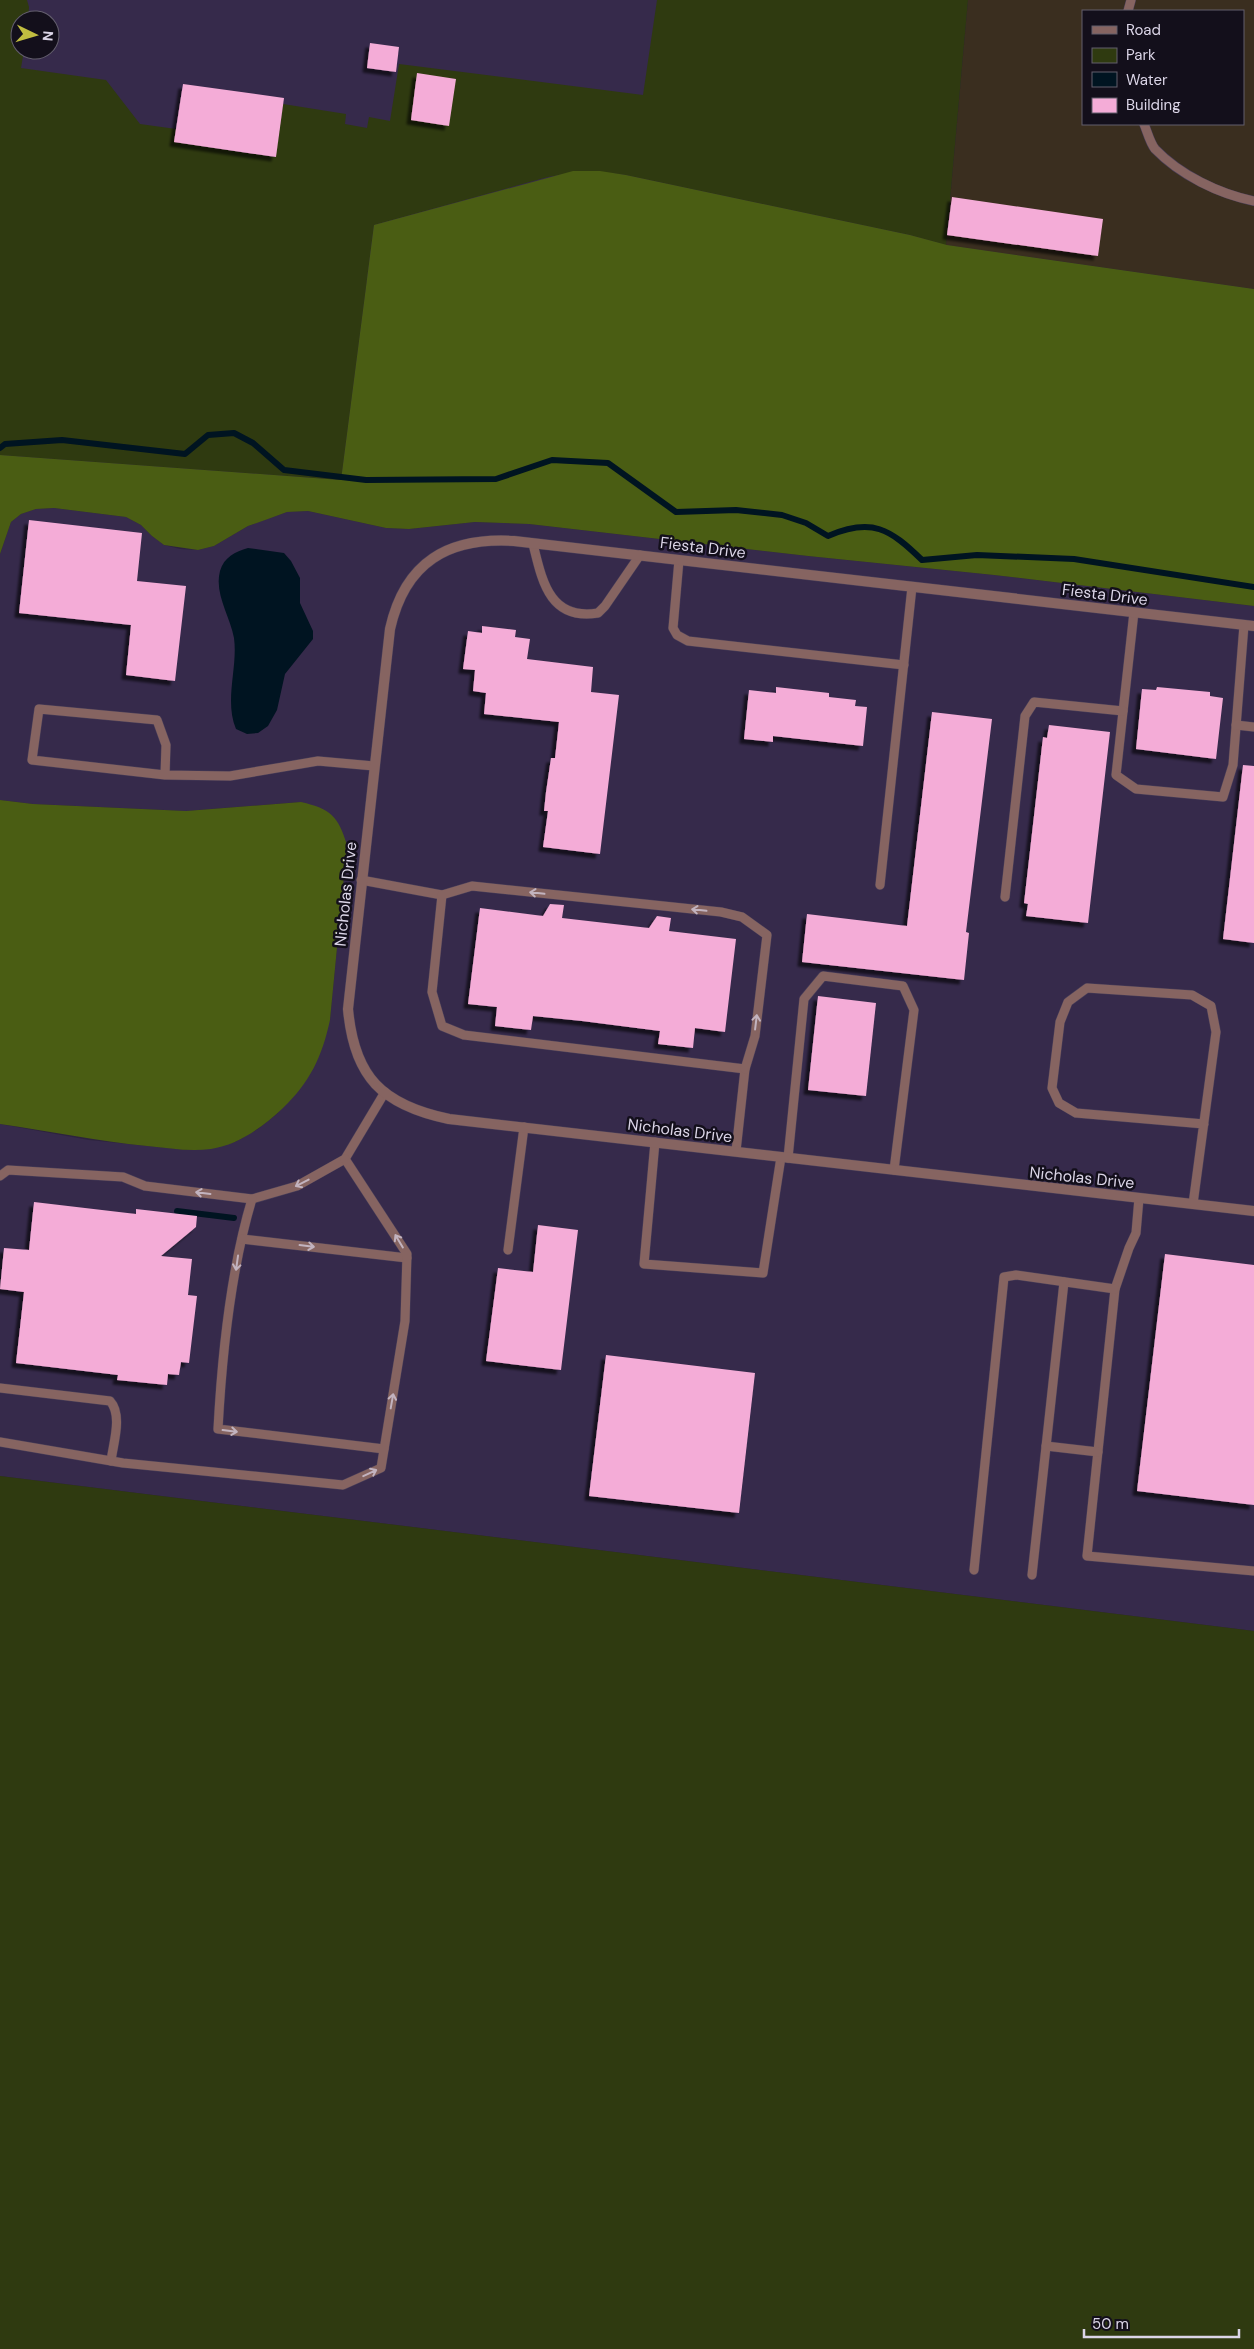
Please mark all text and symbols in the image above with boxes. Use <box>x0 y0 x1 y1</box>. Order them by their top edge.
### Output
north arrow <box>10 10 60 60</box>
legend <box>1082 10 1244 125</box>
text: Road <box>1126 20 1161 40</box>
text: N <box>39 30 57 42</box>
text: Park <box>1126 45 1156 65</box>
text: Water <box>1126 70 1168 90</box>
text: Building <box>1126 95 1181 115</box>
street label: Fiesta Drive <box>659 532 747 563</box>
street label: Fiesta Drive <box>1061 579 1149 610</box>
street label: Nicholas Drive <box>330 841 361 947</box>
one-way arrow <box>529 888 545 898</box>
one-way arrow <box>691 905 707 914</box>
one-way arrow <box>752 1014 762 1030</box>
street label: Nicholas Drive <box>626 1114 733 1147</box>
street label: Nicholas Drive <box>1029 1162 1135 1193</box>
one-way arrow <box>295 1178 310 1188</box>
one-way arrow <box>195 1188 211 1198</box>
one-way arrow <box>394 1235 404 1249</box>
one-way arrow <box>299 1241 315 1251</box>
one-way arrow <box>231 1255 241 1271</box>
one-way arrow <box>387 1393 397 1409</box>
one-way arrow <box>222 1426 238 1436</box>
one-way arrow <box>363 1467 378 1477</box>
scale bar <box>1084 2306 1239 2338</box>
text: 50 m <box>1092 2314 1129 2334</box>

